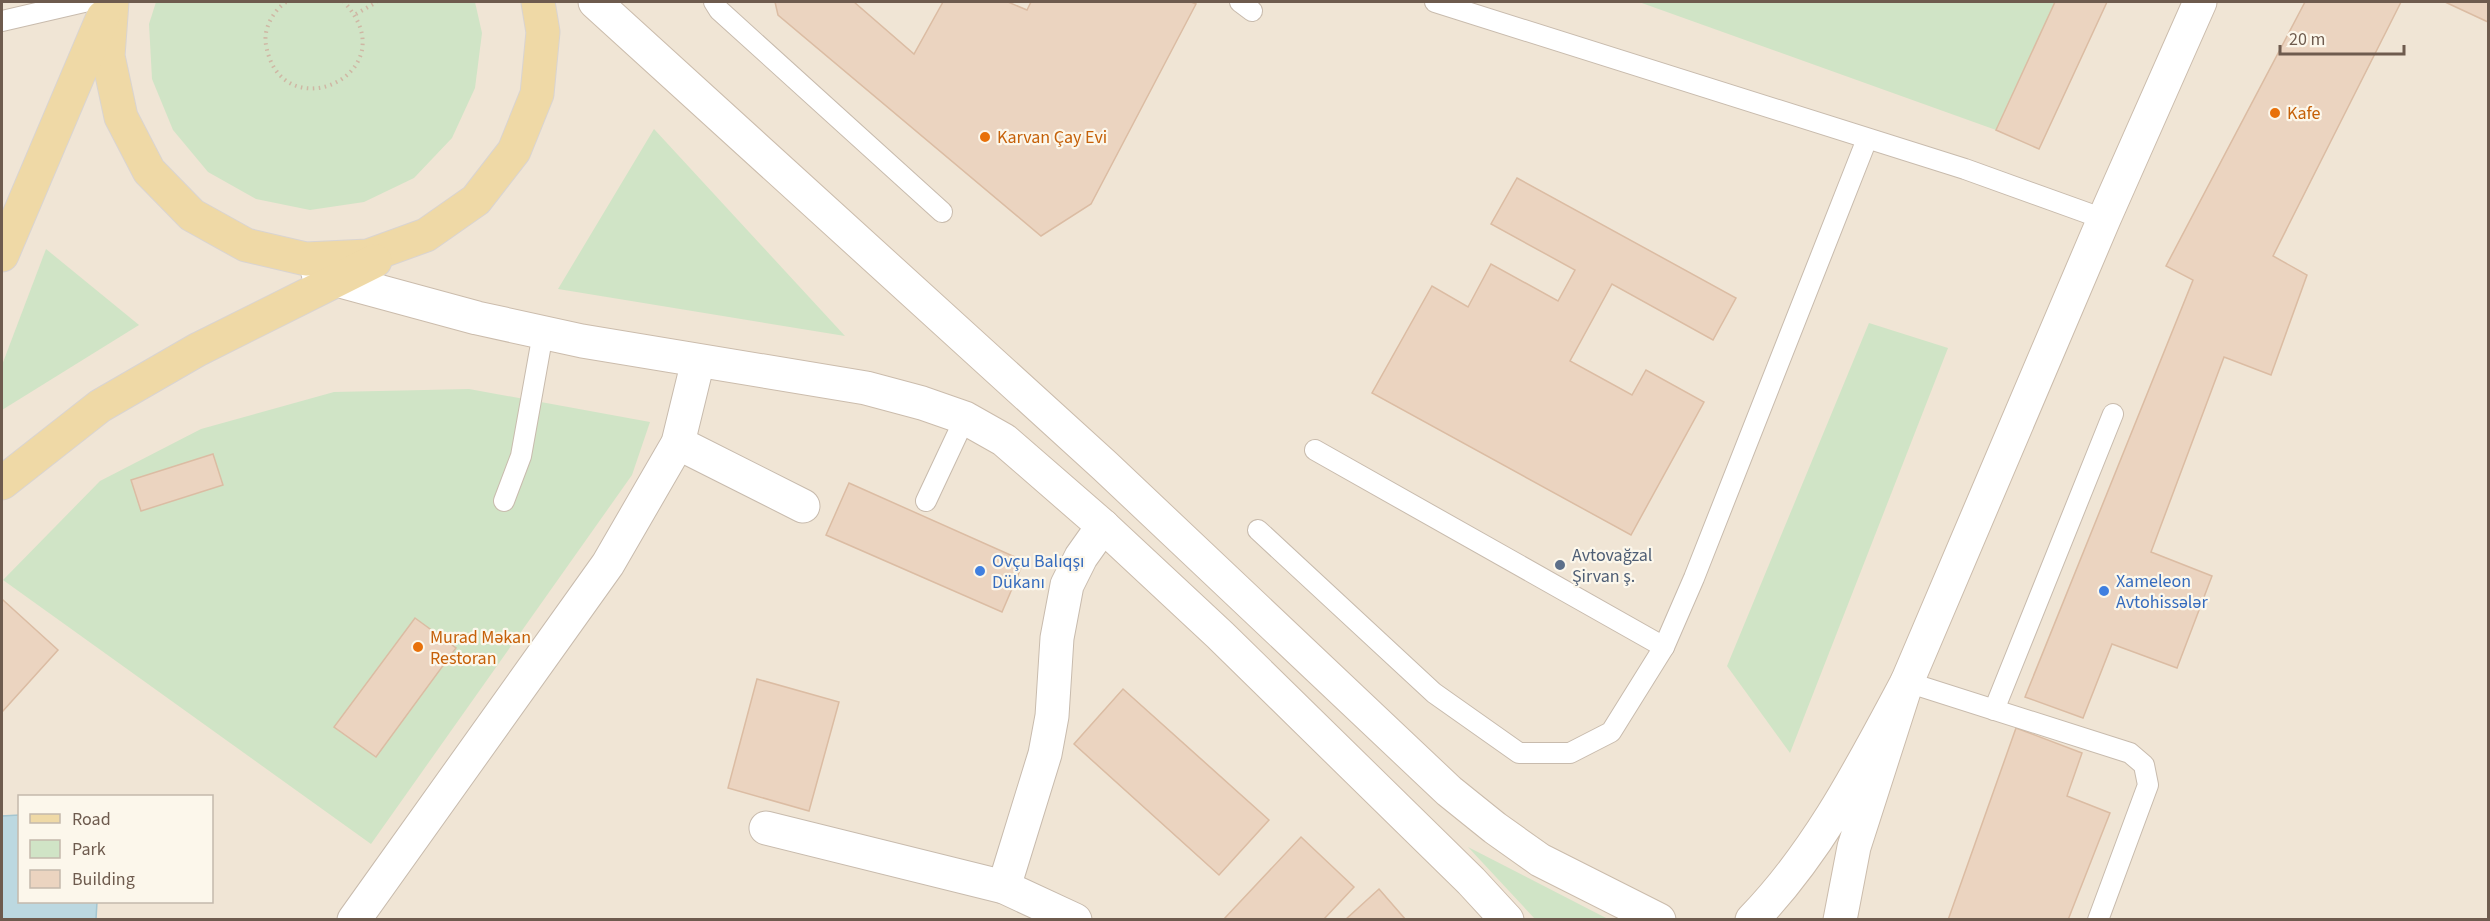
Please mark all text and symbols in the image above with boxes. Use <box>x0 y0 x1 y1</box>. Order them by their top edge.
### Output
scale bar <box>2280 18 2404 56</box>
text: 20 m <box>2289 27 2325 52</box>
place label: Kafe <box>2287 101 2321 126</box>
marker: Kafe <box>2268 106 2282 120</box>
place label: Karvan Çay Evi <box>997 125 1107 150</box>
marker: Karvan Çay Evi <box>978 130 992 144</box>
place label: Avtovağzal Şirvan ş. <box>1572 543 1652 589</box>
place label: Ovçu Balıqşı Dükanı <box>992 549 1085 595</box>
marker: Avtovağzal Şirvan ş. <box>1553 558 1567 572</box>
marker: Ovçu Balıqşı Dükanı <box>973 564 987 578</box>
place label: Xameleon Avtohissələr <box>2116 569 2208 615</box>
marker: Xameleon Avtohissələr <box>2097 584 2111 598</box>
place label: Murad Məkan Restoran <box>430 625 531 671</box>
marker: Murad Məkan Restoran <box>411 640 425 654</box>
legend <box>18 795 213 903</box>
text: Road <box>72 807 111 832</box>
text: Park <box>72 837 106 862</box>
text: Building <box>72 867 135 892</box>

